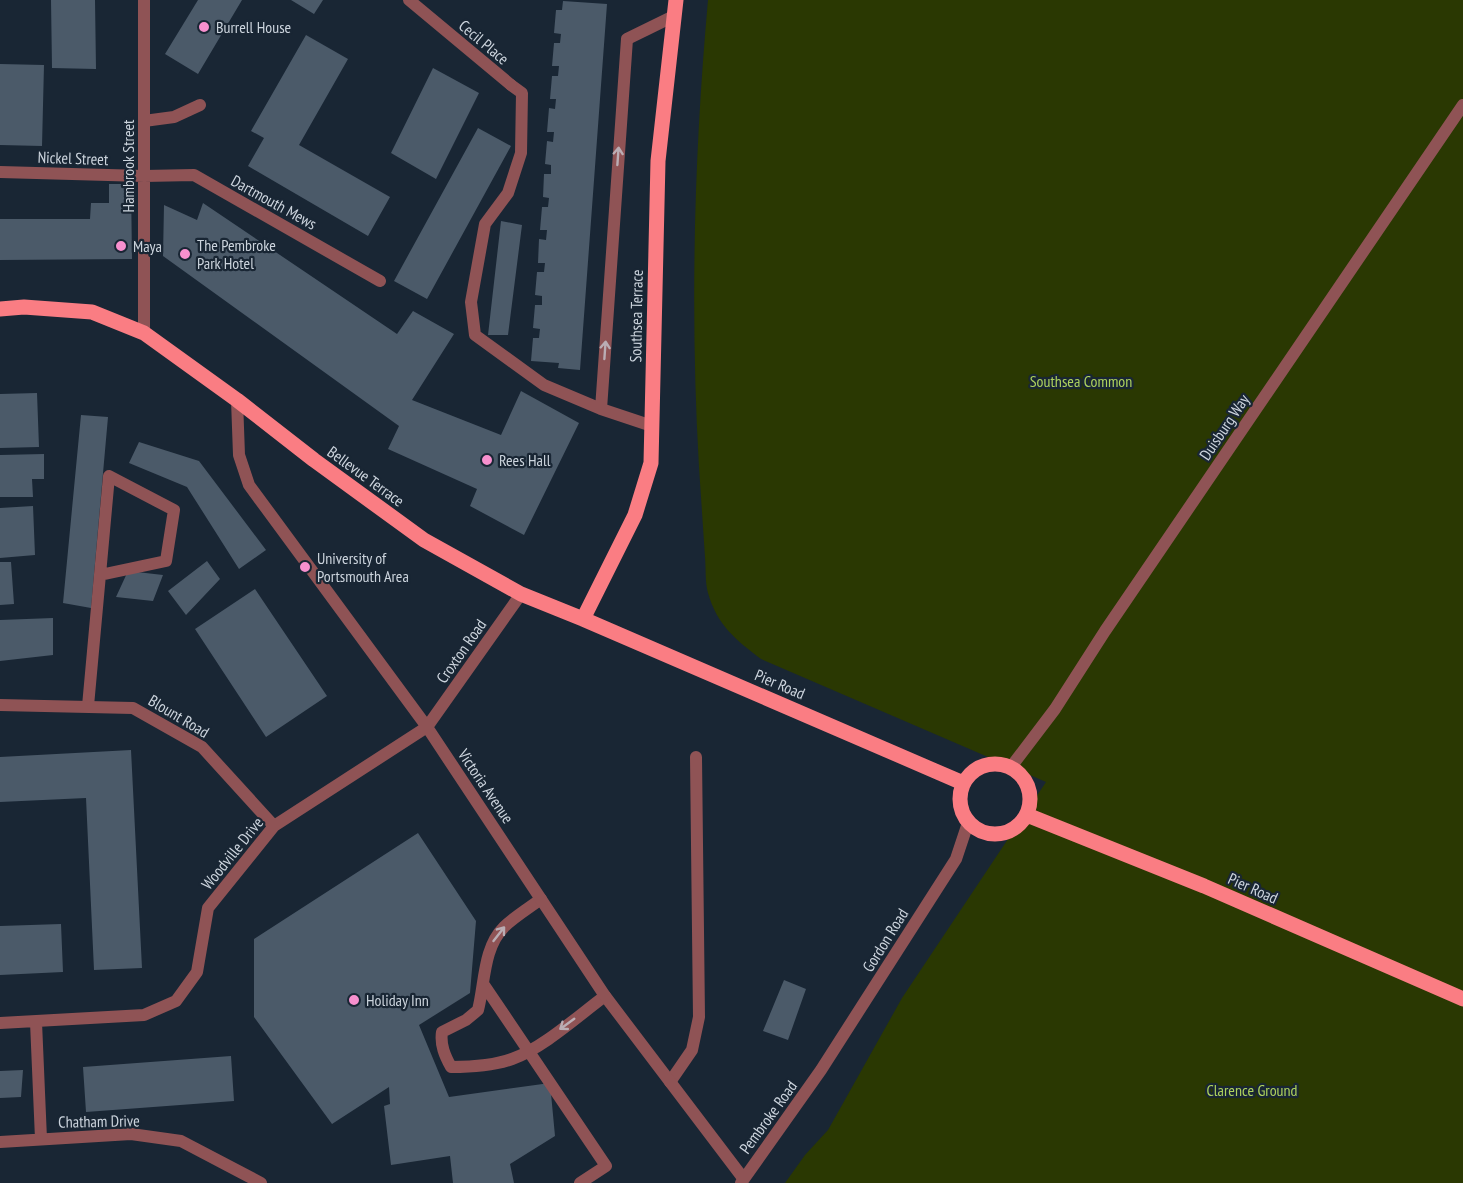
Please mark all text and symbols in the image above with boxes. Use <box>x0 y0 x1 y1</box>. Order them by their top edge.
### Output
street label: Cecil Place <box>455 15 513 69</box>
place label: Burrell House <box>216 17 291 37</box>
marker: Burrell House <box>197 20 211 34</box>
street label: Hambrook Street <box>118 119 138 212</box>
one-way arrow <box>613 146 624 166</box>
street label: Nickel Street <box>37 147 109 169</box>
street label: Dartmouth Mews <box>228 170 320 234</box>
place label: The Pembroke Park Hotel <box>197 235 276 273</box>
place label: Maya <box>133 236 162 256</box>
marker: Maya <box>114 239 128 253</box>
marker: The Pembroke Park Hotel <box>178 247 192 261</box>
street label: Southsea Terrace <box>625 269 647 363</box>
one-way arrow <box>600 341 611 361</box>
park label: Southsea Common <box>1030 371 1132 391</box>
street label: Duisburg Way <box>1195 390 1253 464</box>
street label: Bellevue Terrace <box>324 441 408 511</box>
place label: Rees Hall <box>499 450 551 470</box>
marker: Rees Hall <box>480 453 494 467</box>
place label: University of Portsmouth Area <box>317 548 409 586</box>
marker: University of Portsmouth Area <box>298 560 312 574</box>
street label: Croxton Road <box>432 615 490 687</box>
street label: Pier Road <box>752 665 808 703</box>
street label: Blount Road <box>145 690 213 742</box>
street label: Victoria Avenue <box>453 744 518 827</box>
street label: Woodville Drive <box>197 813 267 893</box>
street label: Pier Road <box>1225 868 1281 908</box>
street label: Gordon Road <box>858 905 912 975</box>
one-way arrow <box>493 926 506 942</box>
place label: Holiday Inn <box>366 990 429 1010</box>
marker: Holiday Inn <box>347 993 361 1007</box>
one-way arrow <box>560 1017 576 1030</box>
street label: Pembroke Road <box>735 1077 801 1157</box>
park label: Clarence Ground <box>1207 1080 1298 1100</box>
street label: Chatham Drive <box>58 1110 140 1132</box>

